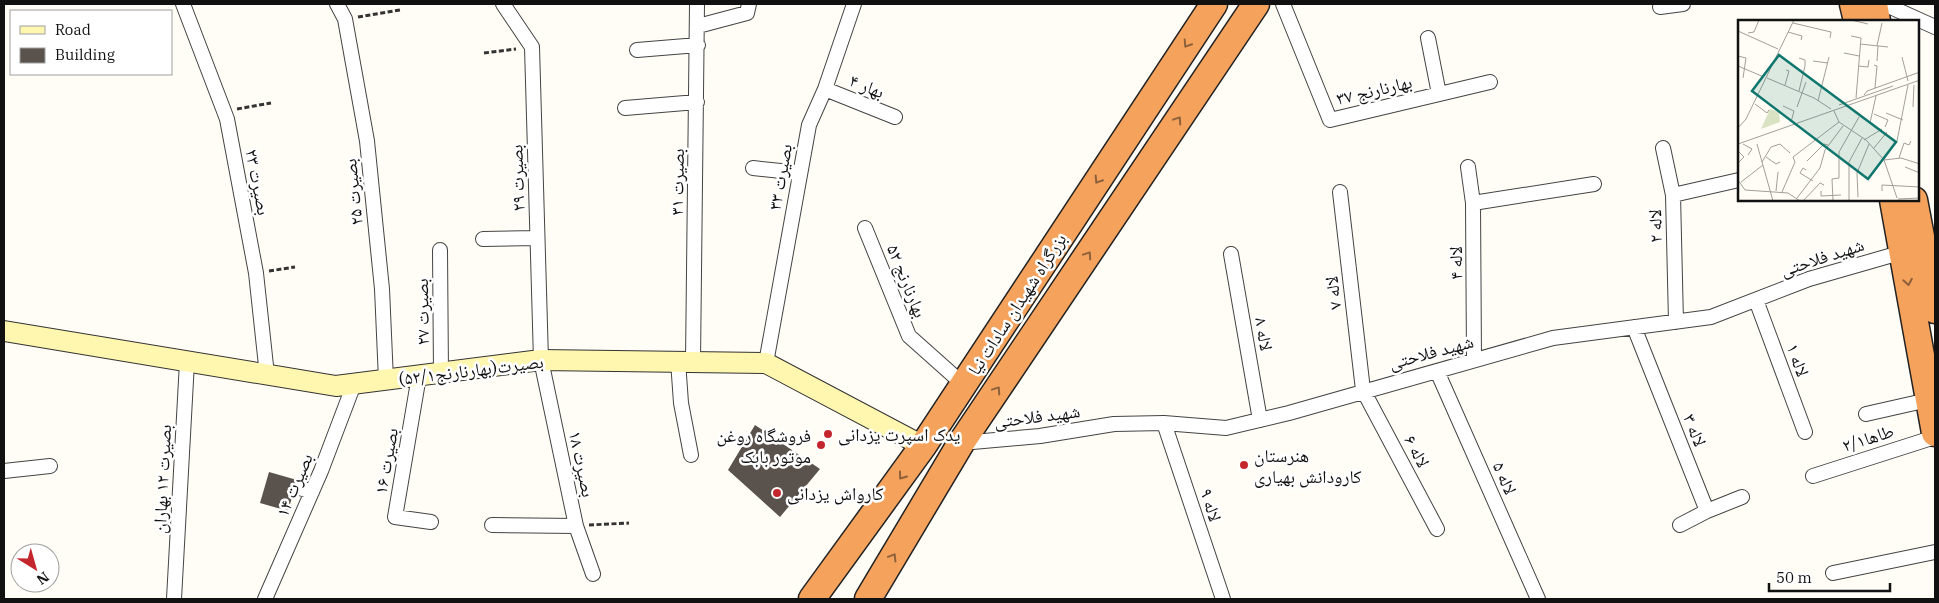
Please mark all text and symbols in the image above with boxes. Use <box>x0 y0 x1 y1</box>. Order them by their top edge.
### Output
legend <box>10 10 172 75</box>
text: Road <box>55 20 91 39</box>
inset map <box>1738 20 1919 201</box>
one-way arrow <box>1184 39 1194 48</box>
text: Building <box>55 45 115 64</box>
street label: بهار ۴ <box>846 69 888 103</box>
street label: بهارنارنج ۳۷ <box>1334 70 1414 111</box>
one-way arrow <box>1172 116 1182 125</box>
street label: بصیرت ۳۳ <box>763 142 797 212</box>
street label: بصیرت ۲۹ <box>504 144 530 212</box>
street label: بصیرت ۲۳ <box>240 147 276 217</box>
street label: بصیرت ۳۱ <box>665 148 689 216</box>
street label: بصیرت ۲۵ <box>338 157 368 226</box>
one-way arrow <box>1095 175 1104 184</box>
street label: لاله ۲ <box>1643 209 1667 243</box>
street label: بزرگراه شهیدان سادات نیا <box>963 229 1071 379</box>
street label: شهید فلاحتی <box>1777 233 1867 281</box>
street label: بهارنارنج ۵۲ <box>881 241 932 321</box>
street label: لاله ۴ <box>1444 246 1467 280</box>
one-way arrow <box>1082 251 1091 261</box>
street label: لاله ۷ <box>1320 275 1346 311</box>
street label: بصیرت ۲۷ <box>410 278 434 346</box>
one-way arrow <box>1903 278 1913 287</box>
street label: لاله ۸ <box>1250 315 1278 353</box>
street label: شهید فلاحتی <box>1386 330 1476 374</box>
street label: لاله ۱ <box>1781 340 1815 380</box>
street label: بصیرت(بهارنارنج۵۲/۱) <box>397 350 545 391</box>
one-way arrow <box>991 386 1000 395</box>
street label: شهید فلاحتی <box>993 399 1081 433</box>
street label: لاله ۳ <box>1678 410 1712 450</box>
street label: طاها۲/۱ <box>1839 419 1897 457</box>
place label: یدک اسپرت یزدانی <box>838 423 960 446</box>
street label: بصیرت ۱۲ بهاران <box>148 424 176 534</box>
place label: فروشگاه روغن موتور بابک <box>717 424 811 468</box>
street label: بصیرت ۱۶ <box>369 426 403 496</box>
marker: یدک اسپرت یزدانی <box>822 428 834 440</box>
street label: بصیرت ۱۸ <box>564 429 600 499</box>
street label: لاله ۶ <box>1399 431 1435 471</box>
marker: فروشگاه روغن موتور بابک <box>815 439 827 451</box>
place label: هنرستان کارودانش بهیاری <box>1254 444 1362 488</box>
street label: بصیرت ۱۴ <box>270 450 318 520</box>
street label: لاله ۵ <box>1488 458 1522 498</box>
marker: هنرستان کارودانش بهیاری <box>1238 459 1250 471</box>
one-way arrow <box>899 470 908 480</box>
place label: کارواش یزدانی <box>787 482 884 505</box>
street label: لاله ۹ <box>1195 485 1227 525</box>
marker: کارواش یزدانی <box>771 487 783 499</box>
north arrow <box>10 543 60 593</box>
one-way arrow <box>886 554 896 563</box>
scale bar <box>1769 560 1890 592</box>
text: N <box>33 568 53 589</box>
text: 50 m <box>1776 568 1812 587</box>

